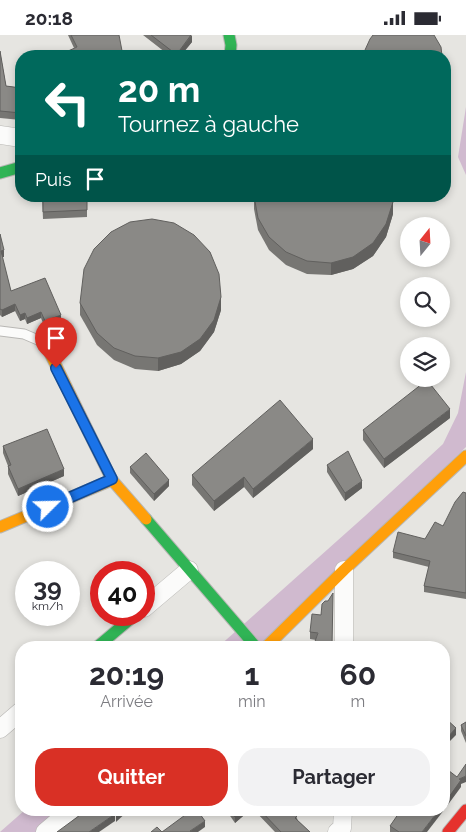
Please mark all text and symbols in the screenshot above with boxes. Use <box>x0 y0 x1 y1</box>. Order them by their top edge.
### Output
text: 20:18 <box>25 7 73 29</box>
text: 20 m <box>118 69 200 110</box>
icon: left <box>35 70 100 135</box>
text: Tournez à gauche <box>118 111 299 137</box>
icon: arrive <box>81 165 109 193</box>
text: Puis <box>35 168 71 190</box>
north arrow <box>400 217 450 267</box>
map controls <box>400 217 450 387</box>
button: search <box>400 277 450 327</box>
pin <box>35 317 77 368</box>
icon: arrive <box>42 324 70 352</box>
button: layers <box>400 337 450 387</box>
position arrow <box>21 480 73 532</box>
speed limit sign: 40 <box>90 561 155 626</box>
text: 39 <box>33 572 62 602</box>
text: km/h <box>32 599 63 613</box>
text: 20:19 <box>89 657 164 692</box>
text: 1 <box>244 657 259 692</box>
text: 60 <box>339 657 376 692</box>
text: Arrivée <box>100 692 153 711</box>
text: min <box>238 692 266 711</box>
text: m <box>350 692 365 711</box>
button: Quitter <box>35 748 228 806</box>
button: Partager <box>238 748 430 806</box>

